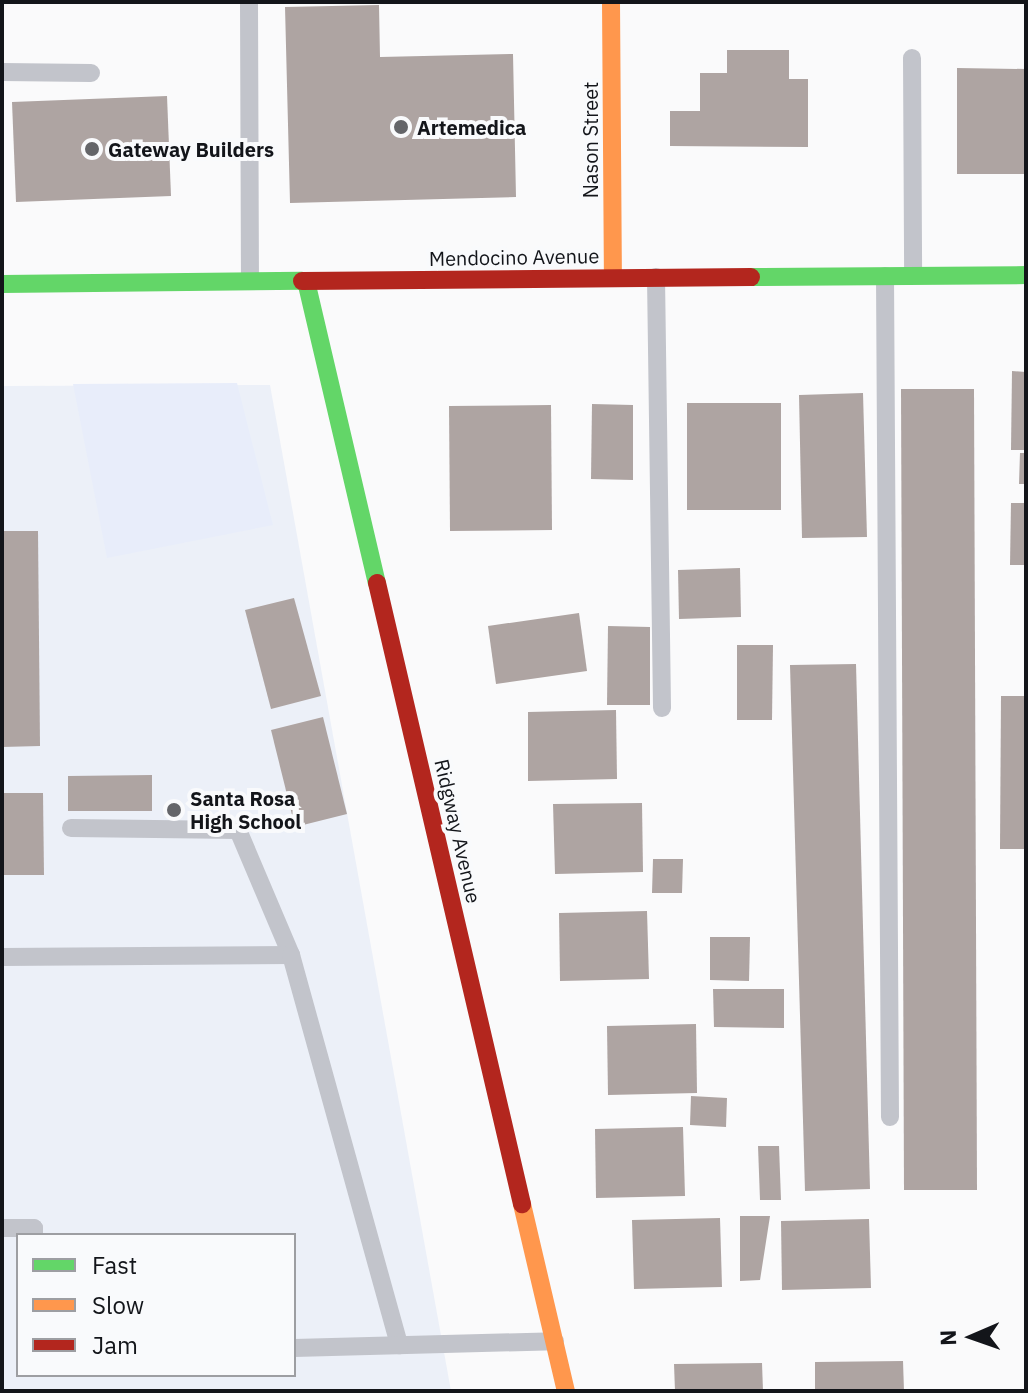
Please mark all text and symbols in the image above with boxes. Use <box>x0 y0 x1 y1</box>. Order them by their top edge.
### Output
street label: Nason Street <box>578 82 602 198</box>
place label: Artemedica <box>417 115 526 139</box>
marker: Artemedica <box>392 118 410 136</box>
place label: Gateway Builders <box>108 137 274 161</box>
marker: Gateway Builders <box>83 140 101 158</box>
street label: Mendocino Avenue <box>429 244 599 270</box>
street label: Ridgway Avenue <box>430 757 486 905</box>
place label: Santa Rosa High School <box>190 786 301 833</box>
marker: Santa Rosa High School <box>165 801 183 819</box>
legend <box>16 1233 296 1377</box>
text: Fast <box>92 1249 137 1281</box>
text: Slow <box>92 1289 144 1321</box>
north arrow <box>932 1297 1012 1377</box>
text: Jam <box>92 1329 138 1361</box>
text: N <box>933 1329 962 1346</box>

